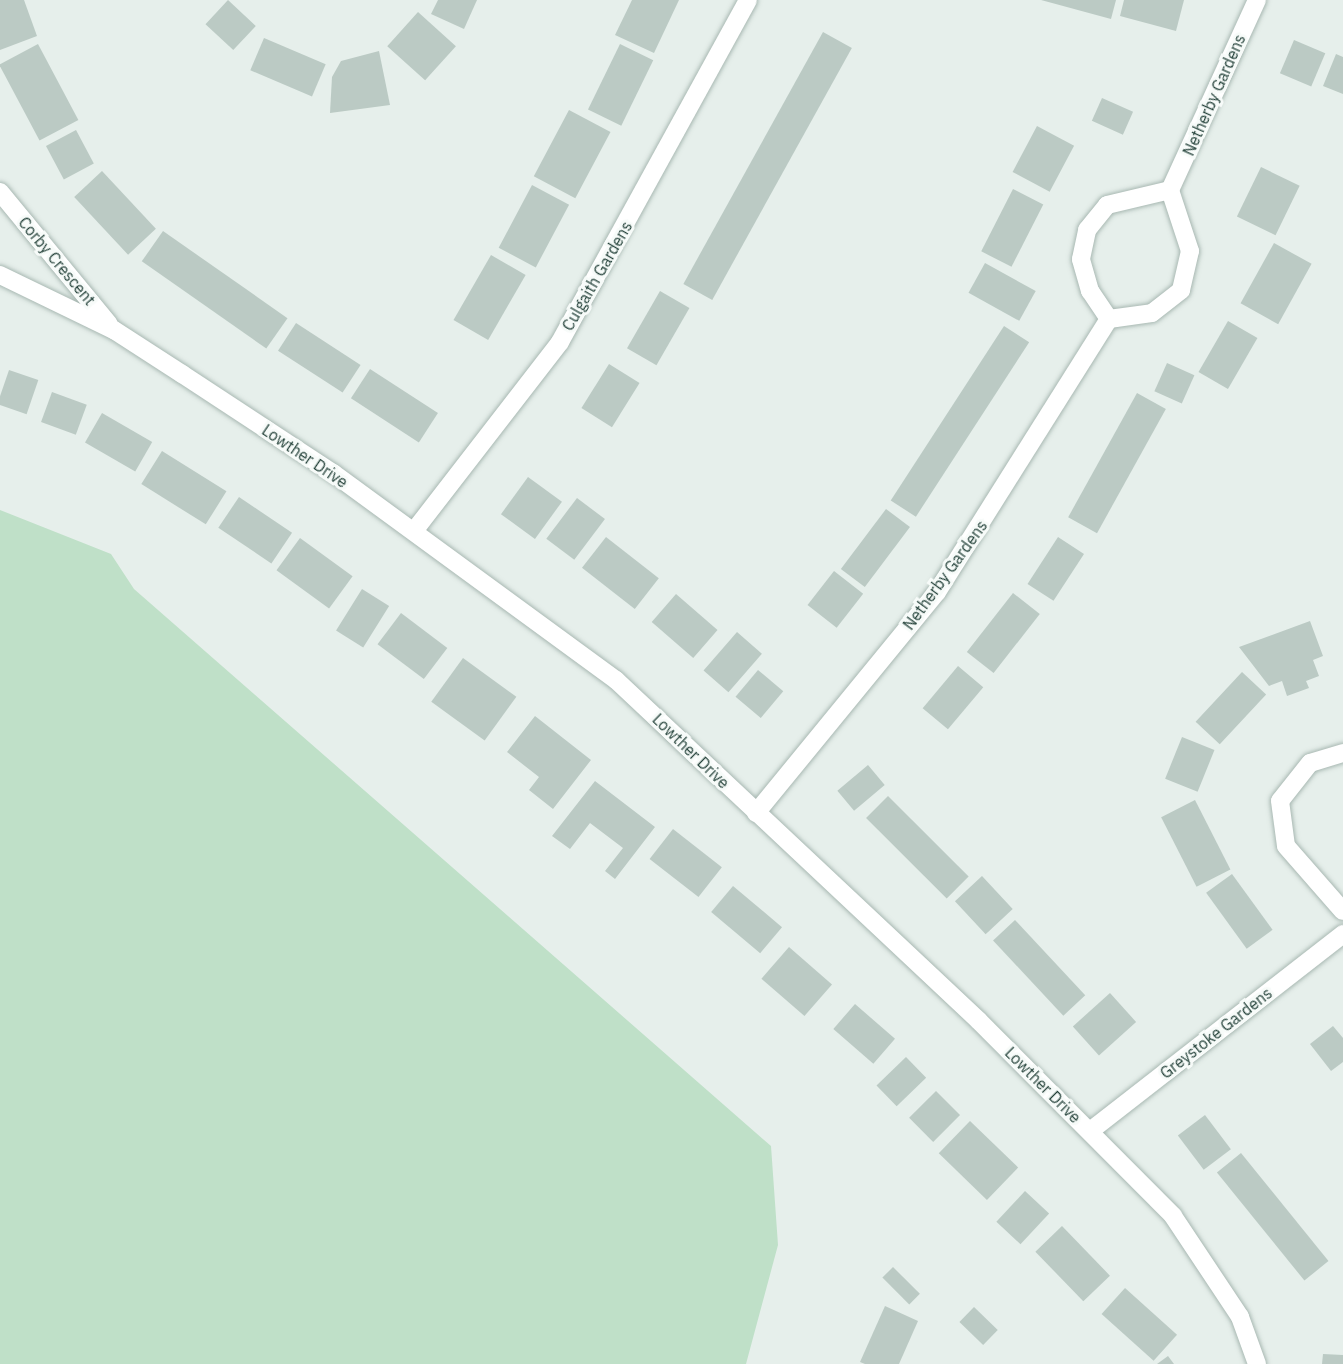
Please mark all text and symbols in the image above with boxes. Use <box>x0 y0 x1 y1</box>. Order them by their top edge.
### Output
street label: Netherby Gardens <box>1179 31 1249 159</box>
street label: Corby Crescent <box>14 213 100 309</box>
street label: Culgaith Gardens <box>558 218 636 334</box>
street label: Lowther Drive <box>258 420 352 492</box>
street label: Netherby Gardens <box>899 516 991 634</box>
street label: Lowther Drive <box>649 710 733 792</box>
street label: Greystoke Gardens <box>1156 983 1276 1083</box>
street label: Lowther Drive <box>1001 1043 1085 1127</box>

